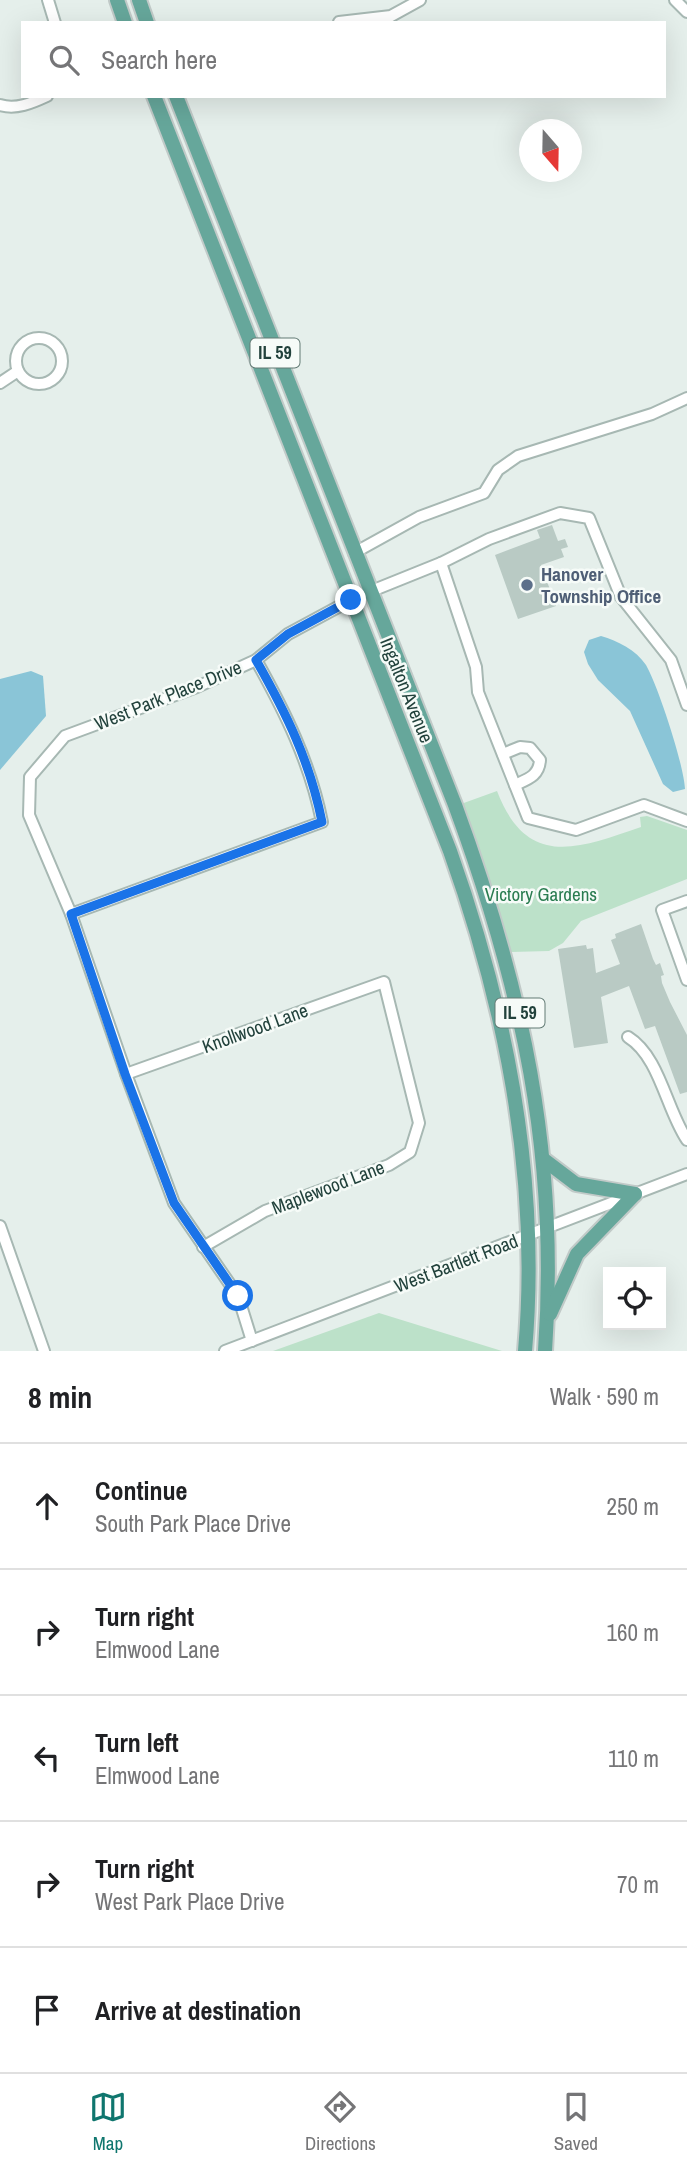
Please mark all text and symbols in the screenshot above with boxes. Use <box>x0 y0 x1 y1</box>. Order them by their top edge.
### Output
search box <box>21 21 666 98</box>
icon: search <box>45 41 83 79</box>
text: Search here <box>101 42 217 77</box>
north arrow <box>519 119 582 182</box>
road number: IL 59 <box>250 338 300 368</box>
place label: Hanover Township Office <box>541 561 661 609</box>
marker: Hanover Township Office <box>519 577 535 593</box>
route end <box>335 584 366 615</box>
street label: Ingalton Avenue <box>374 633 440 747</box>
street label: West Park Place Drive <box>91 654 245 736</box>
park label: Victory Gardens <box>485 881 597 907</box>
street label: Knollwood Lane <box>198 997 312 1059</box>
road number: IL 59 <box>496 998 544 1028</box>
street label: Maplewood Lane <box>268 1154 388 1220</box>
street label: West Bartlett Road <box>390 1227 522 1299</box>
map controls <box>603 1267 666 1330</box>
button: locate <box>603 1267 666 1330</box>
route start <box>222 1280 253 1311</box>
text: 8 min <box>28 1377 92 1417</box>
text: Walk · 590 m <box>550 1381 659 1412</box>
text: Continue <box>95 1473 187 1508</box>
icon: ahead <box>28 1487 66 1525</box>
text: 250 m <box>607 1491 659 1522</box>
text: South Park Place Drive <box>95 1508 291 1539</box>
text: Turn right <box>95 1599 194 1634</box>
icon: right <box>28 1613 66 1651</box>
text: 160 m <box>607 1617 659 1648</box>
text: Elmwood Lane <box>95 1634 220 1665</box>
text: Turn left <box>95 1725 179 1760</box>
icon: left <box>28 1739 66 1777</box>
text: 110 m <box>608 1743 659 1774</box>
text: Elmwood Lane <box>95 1760 220 1791</box>
text: Turn right <box>95 1851 194 1886</box>
icon: right <box>28 1865 66 1903</box>
text: 70 m <box>617 1869 659 1900</box>
text: West Park Place Drive <box>95 1886 284 1917</box>
icon: arrive <box>28 1991 66 2029</box>
text: Arrive at destination <box>95 1993 301 2028</box>
tab: Map <box>89 2088 127 2156</box>
tab: Directions <box>305 2088 376 2156</box>
tab: Saved <box>554 2088 598 2156</box>

